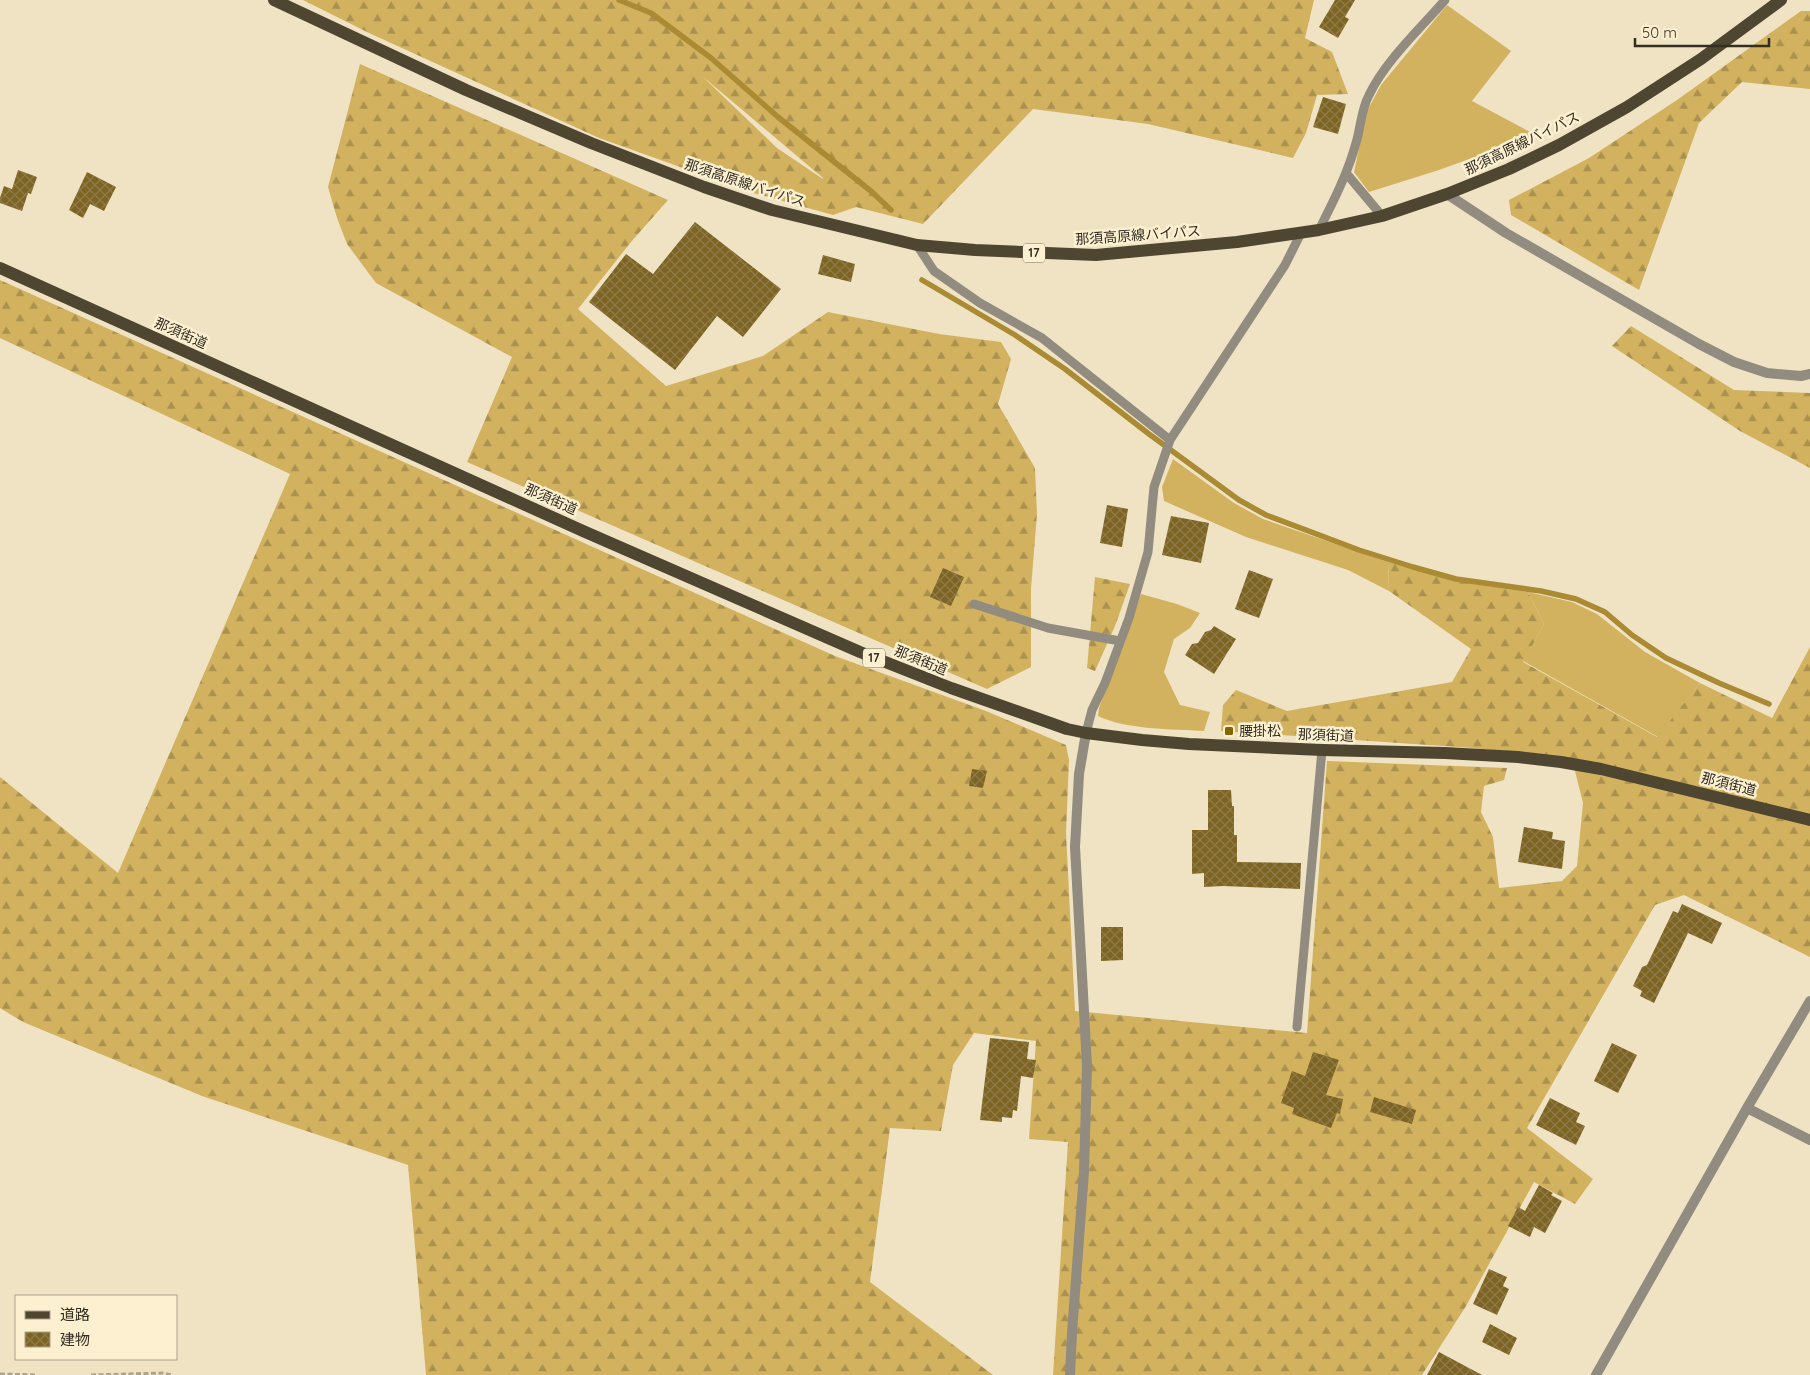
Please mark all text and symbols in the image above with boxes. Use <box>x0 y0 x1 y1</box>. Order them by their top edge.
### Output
scale bar <box>1635 15 1769 47</box>
text: 50 m <box>1642 23 1677 42</box>
street label: 那須高原線バイパス <box>1462 107 1582 179</box>
street label: 那須高原線バイパス <box>682 155 808 211</box>
street label: 那須高原線バイパス <box>1075 222 1201 248</box>
road number: 17 <box>1023 244 1045 262</box>
street label: 那須街道 <box>152 313 210 353</box>
street label: 那須街道 <box>522 479 580 519</box>
street label: 那須街道 <box>892 641 950 679</box>
road number: 17 <box>863 648 885 668</box>
place label: 腰掛松 <box>1239 722 1281 740</box>
marker: 腰掛松 <box>1223 725 1235 737</box>
street label: 那須街道 <box>1298 725 1354 745</box>
street label: 那須街道 <box>1700 768 1758 800</box>
legend <box>15 1295 178 1360</box>
text: 道路 <box>60 1305 90 1324</box>
text: 建物 <box>60 1330 90 1349</box>

